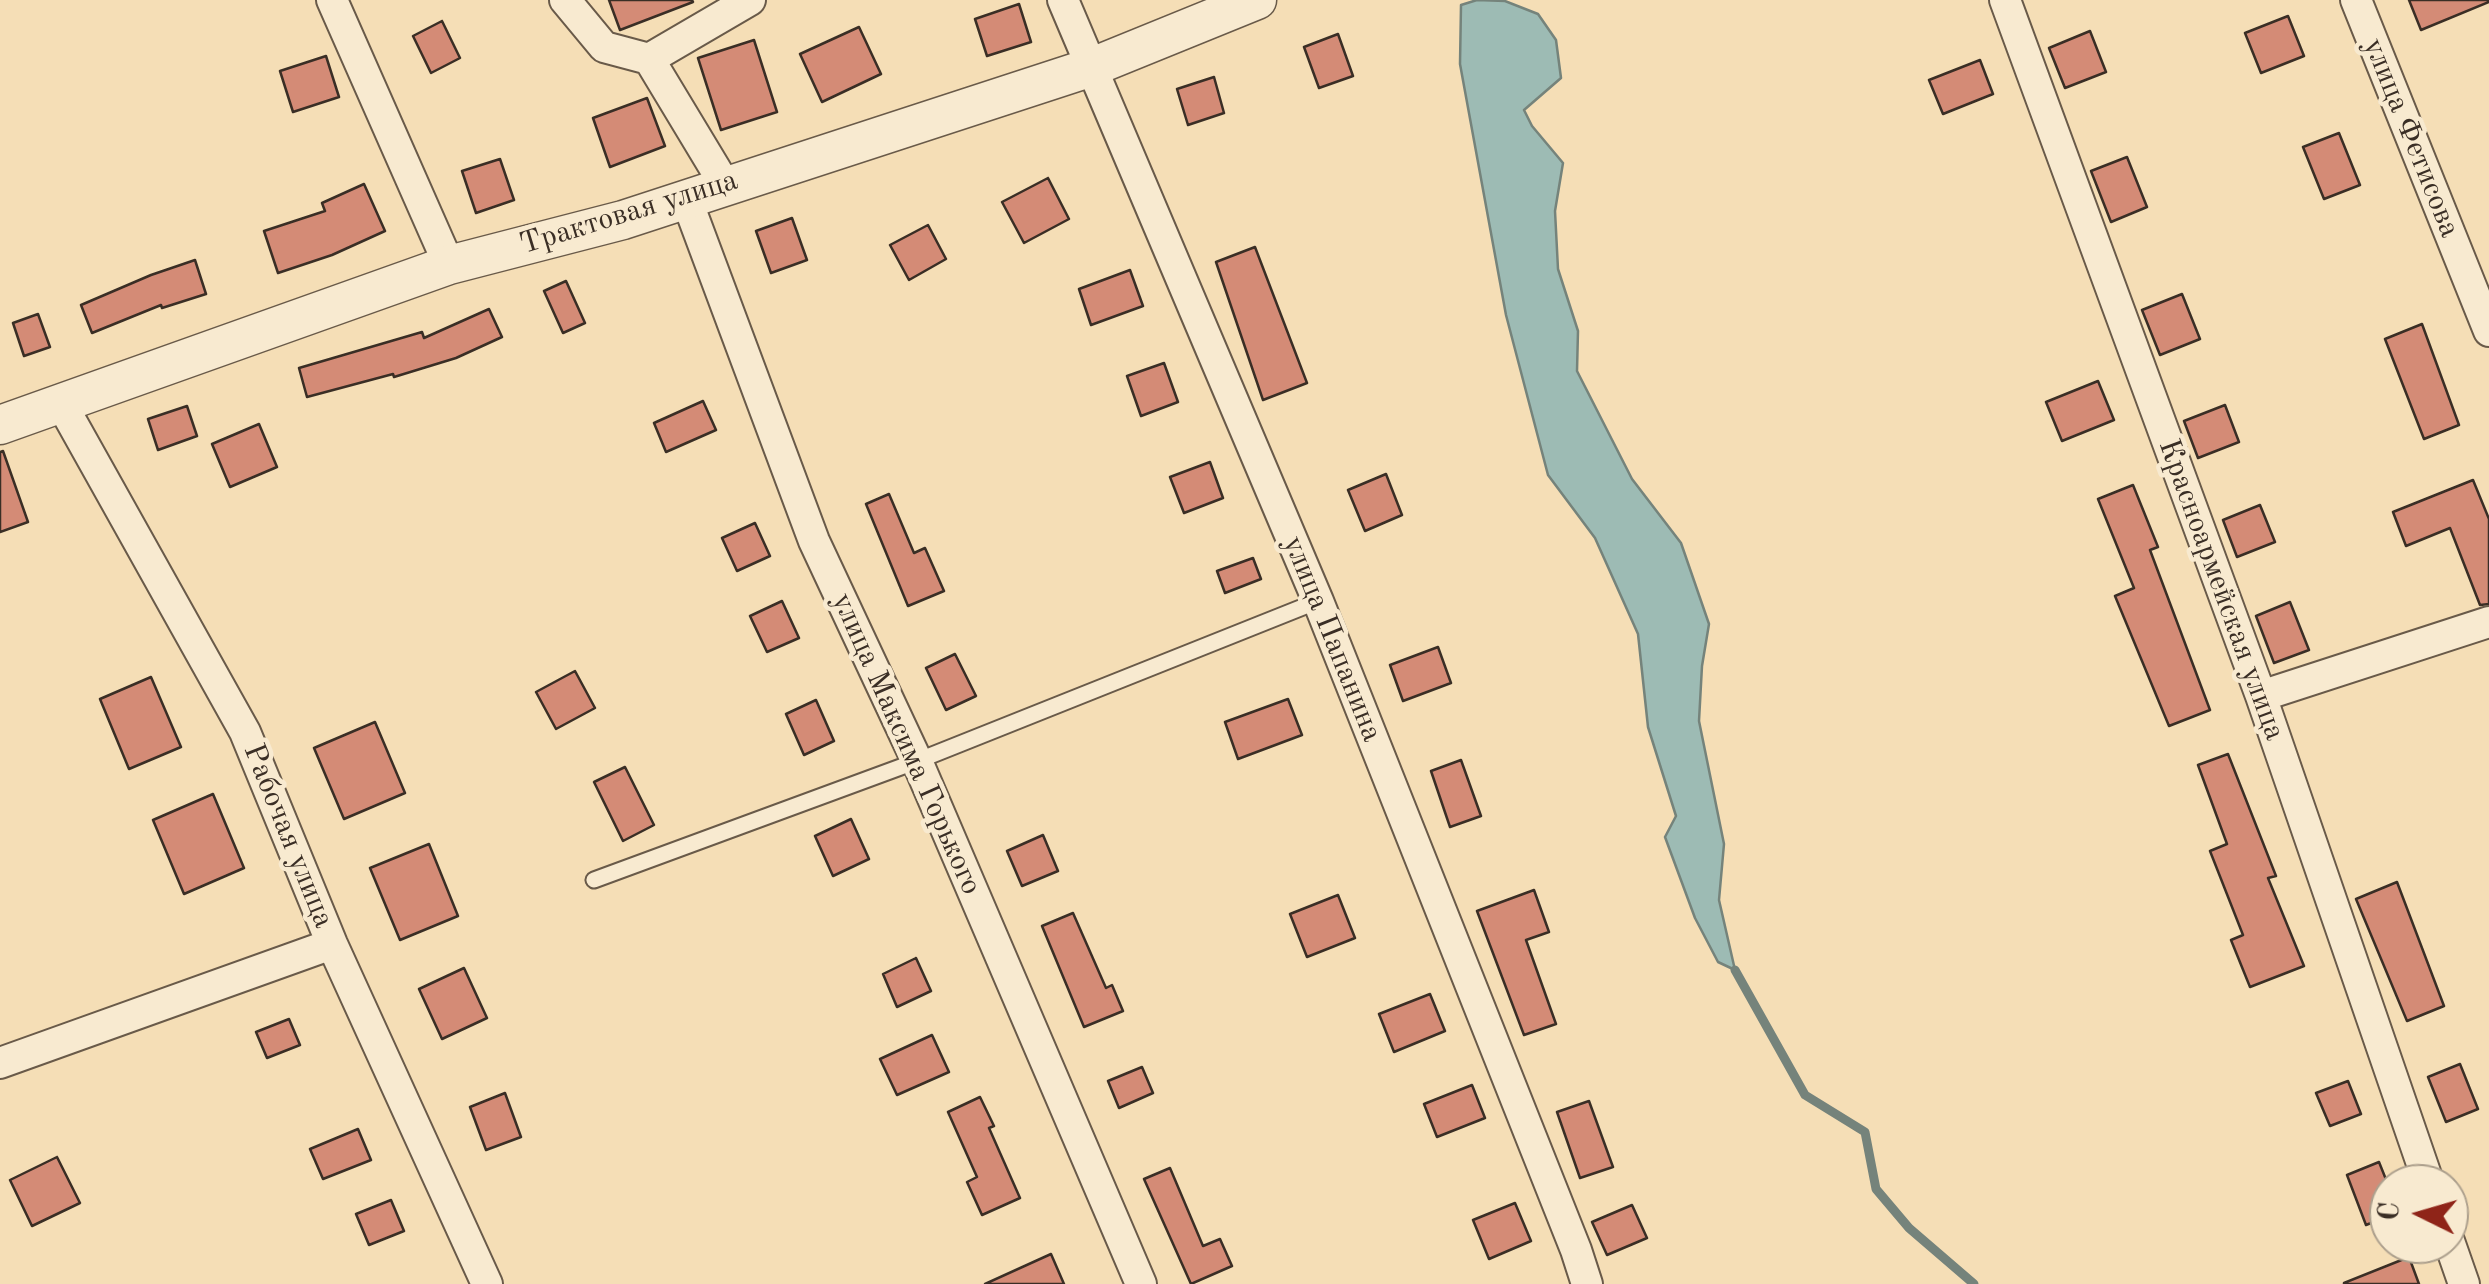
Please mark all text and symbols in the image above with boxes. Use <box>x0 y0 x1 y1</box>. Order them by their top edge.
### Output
street label: улица Фетисова <box>2355 33 2467 243</box>
street label: Трактовая улица <box>516 163 742 263</box>
street label: Красноармейская улица <box>2150 434 2292 746</box>
street label: улица Папанина <box>1274 531 1390 747</box>
street label: улица Максима Горького <box>823 588 989 900</box>
street label: Рабочая улица <box>235 739 341 933</box>
north arrow <box>2369 1164 2469 1264</box>
text: С <box>2376 1201 2406 1222</box>

